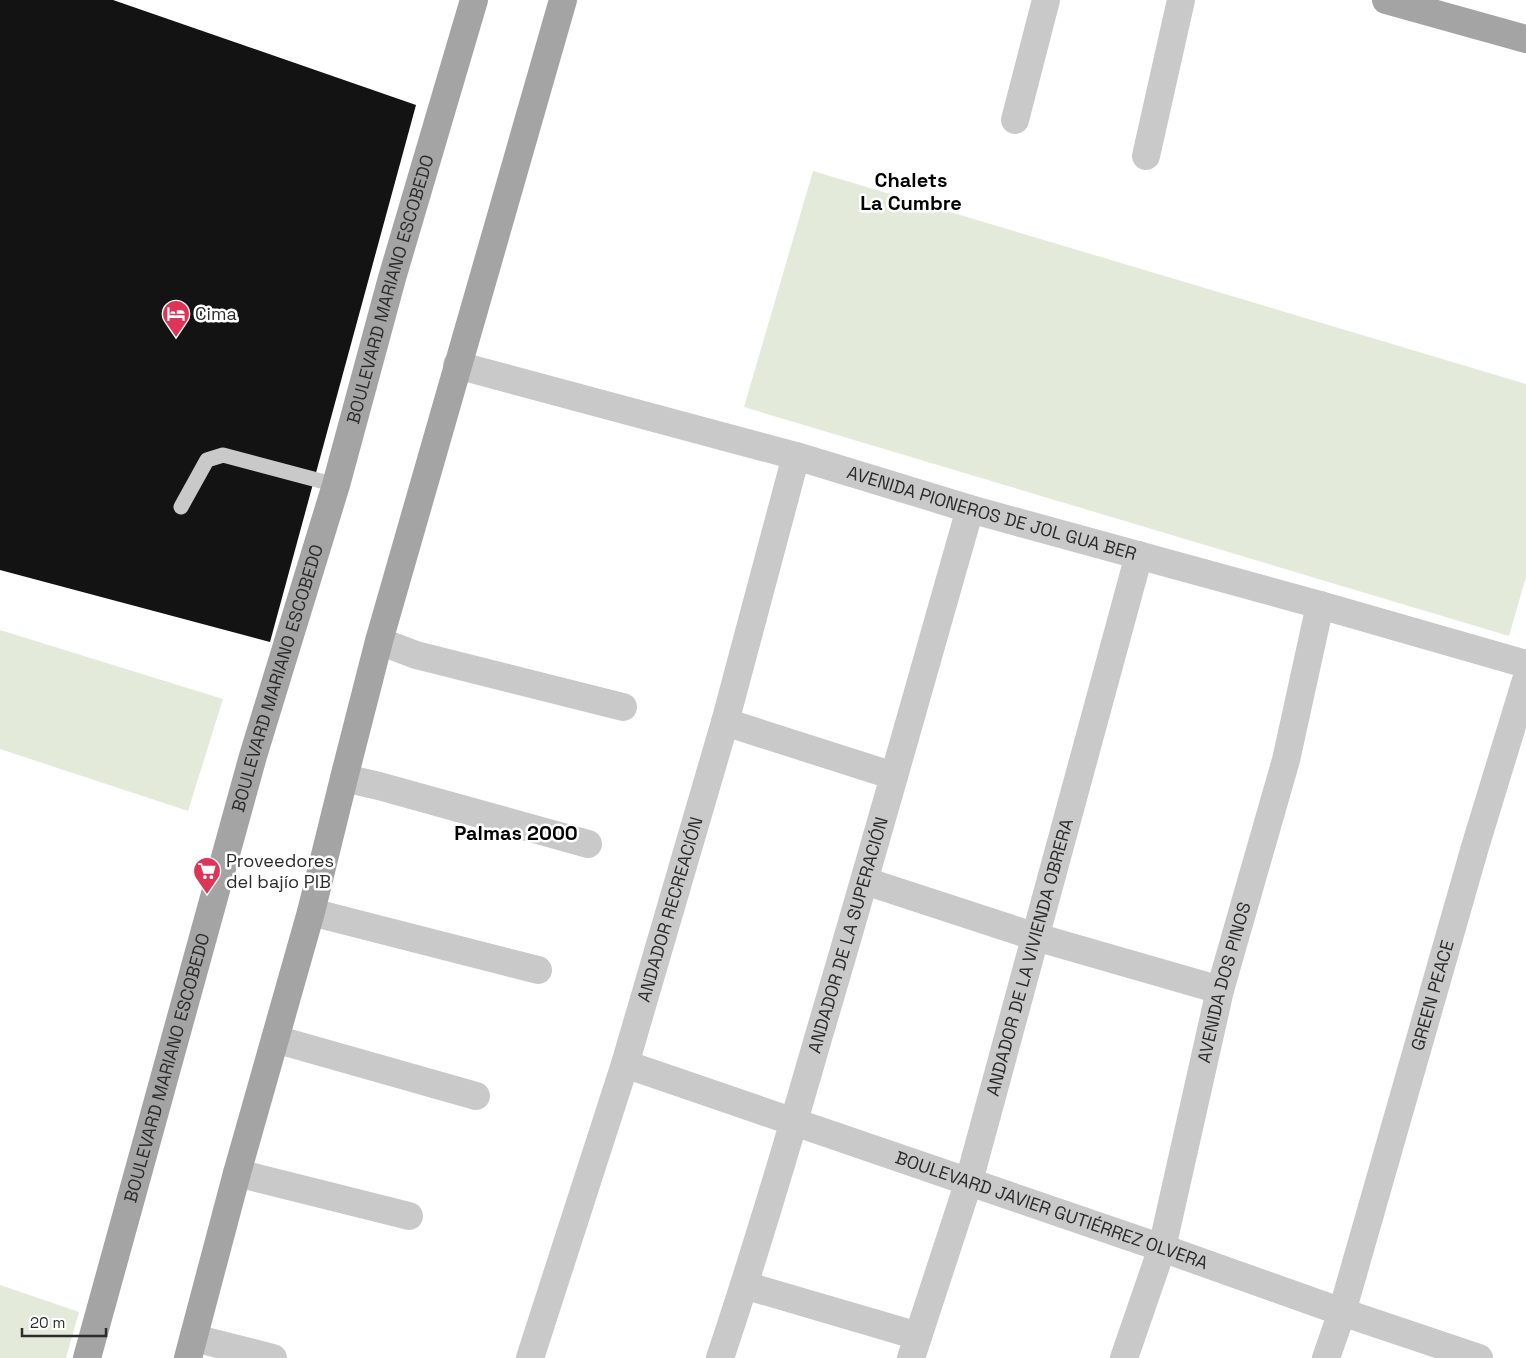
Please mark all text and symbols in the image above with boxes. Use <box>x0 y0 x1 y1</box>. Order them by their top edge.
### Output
street label: BOULEVARD MARIANO ESCOBEDO <box>341 152 439 426</box>
district label: Chalets La Cumbre <box>860 167 962 216</box>
hotel icon: Cima <box>161 299 191 338</box>
place label: Cima <box>195 302 237 325</box>
street label: AVENIDA PIONEROS DE JOL GUA BER <box>844 460 1139 565</box>
street label: BOULEVARD MARIANO ESCOBEDO <box>226 541 328 815</box>
street label: ANDADOR RECREACIÓN <box>632 814 708 1005</box>
street label: ANDADOR DE LA SUPERACIÓN <box>802 814 893 1056</box>
street label: ANDADOR DE LA VIVIENDA OBRERA <box>981 816 1078 1099</box>
district label: Palmas 2000 <box>454 820 578 846</box>
place label: Proveedores del bajío PIB <box>226 849 334 893</box>
supermarket icon: Proveedores del bajío PIB <box>192 856 222 895</box>
street label: AVENIDA DOS PINOS <box>1192 899 1256 1065</box>
street label: BOULEVARD MARIANO ESCOBEDO <box>118 930 215 1205</box>
street label: GREEN PEACE <box>1405 937 1459 1053</box>
street label: BOULEVARD JAVIER GUTIÉRREZ OLVERA <box>892 1146 1211 1274</box>
scale bar <box>22 1306 106 1338</box>
text: 20 m <box>30 1313 65 1332</box>

